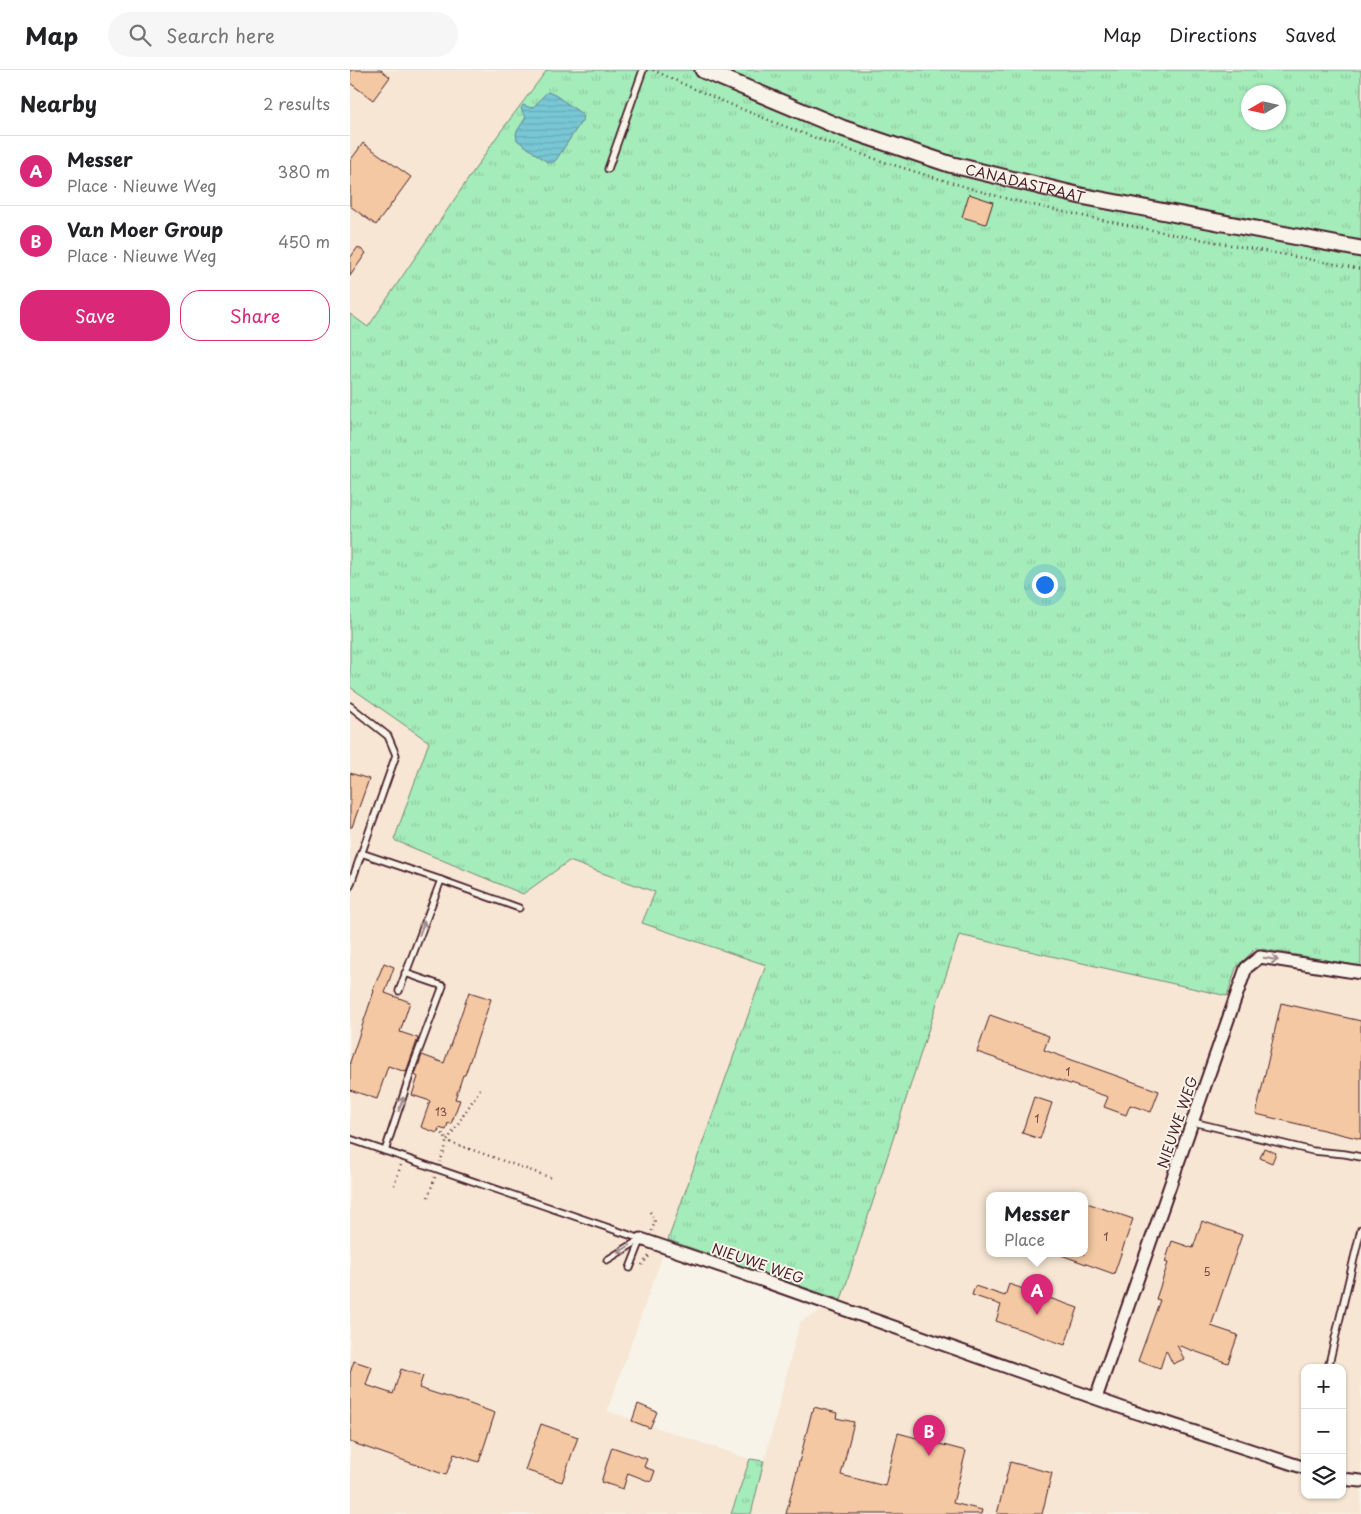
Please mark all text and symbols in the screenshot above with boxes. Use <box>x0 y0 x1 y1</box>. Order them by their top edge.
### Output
search box <box>108 12 458 57</box>
text: Map <box>25 17 78 53</box>
icon: search <box>126 21 154 49</box>
text: Search here <box>166 21 275 49</box>
text: Map <box>1103 21 1141 48</box>
text: Directions <box>1169 21 1257 48</box>
text: Saved <box>1285 21 1336 48</box>
north arrow <box>1241 85 1286 130</box>
text: Nearby <box>20 87 97 119</box>
text: 2 results <box>263 91 330 115</box>
text: Messer <box>67 145 133 173</box>
street label: CANADASTRAAT <box>963 158 1088 207</box>
text: A <box>30 159 42 183</box>
text: 380 m <box>278 159 330 183</box>
text: Place · Nieuwe Weg <box>67 173 217 197</box>
text: Van Moer Group <box>67 215 223 243</box>
text: B <box>31 229 41 253</box>
text: 450 m <box>278 229 330 253</box>
text: Place · Nieuwe Weg <box>67 243 217 267</box>
button: Save <box>20 290 170 341</box>
button: Share <box>180 290 330 341</box>
your location <box>1032 572 1058 598</box>
one-way arrow <box>418 921 427 936</box>
one-way arrow <box>1262 954 1278 964</box>
house number: 1 <box>1066 1063 1071 1080</box>
street label: NIEUWE WEG <box>1151 1073 1203 1171</box>
one-way arrow <box>397 1097 406 1113</box>
house number: 13 <box>435 1103 447 1120</box>
house number: 1 <box>1035 1110 1040 1127</box>
popup <box>986 1192 1088 1257</box>
text: Messer <box>1004 1199 1070 1227</box>
text: Place <box>1004 1227 1045 1251</box>
house number: 1 <box>1104 1228 1109 1245</box>
street label: NIEUWE WEG <box>709 1237 807 1289</box>
one-way arrow <box>617 1244 631 1255</box>
house number: 5 <box>1203 1263 1211 1280</box>
pin: A <box>1021 1274 1053 1315</box>
map controls <box>1301 1364 1346 1499</box>
button: + <box>1301 1364 1346 1409</box>
button: − <box>1301 1409 1346 1454</box>
pin: B <box>913 1415 945 1456</box>
button: layers <box>1301 1454 1346 1499</box>

